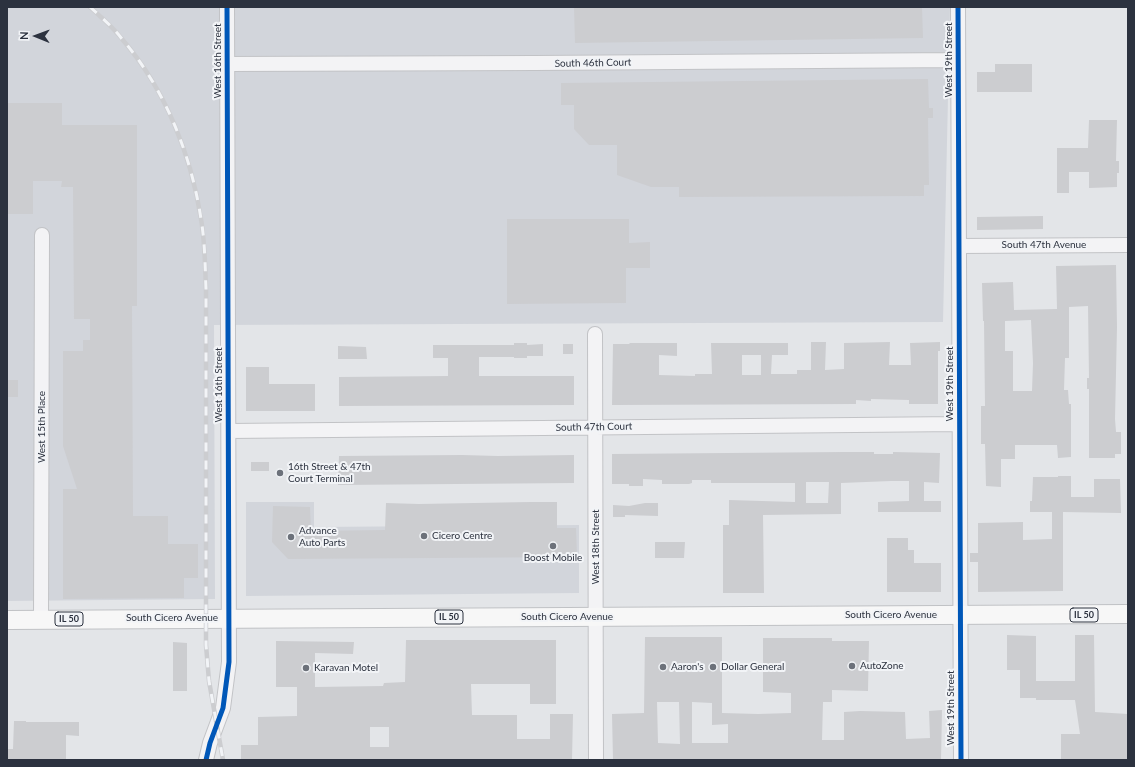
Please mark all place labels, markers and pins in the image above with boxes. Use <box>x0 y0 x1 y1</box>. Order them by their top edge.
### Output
place label: 16th Street & 47th Court Terminal <box>288 461 371 484</box>
marker: 16th Street & 47th Court Terminal <box>275 468 285 478</box>
place label: Advance Auto Parts <box>299 525 345 548</box>
place label: Cicero Centre <box>432 530 492 542</box>
marker: Cicero Centre <box>419 531 429 541</box>
marker: Advance Auto Parts <box>286 532 296 542</box>
marker: Boost Mobile <box>548 541 558 551</box>
place label: Boost Mobile <box>524 552 582 564</box>
place label: AutoZone <box>860 660 904 672</box>
place label: Aaron's <box>671 661 704 673</box>
place label: Dollar General <box>721 661 784 673</box>
marker: AutoZone <box>847 661 857 671</box>
place label: Karavan Motel <box>314 662 378 674</box>
marker: Aaron's <box>658 662 668 672</box>
marker: Dollar General <box>708 662 718 672</box>
marker: Karavan Motel <box>301 663 311 673</box>

